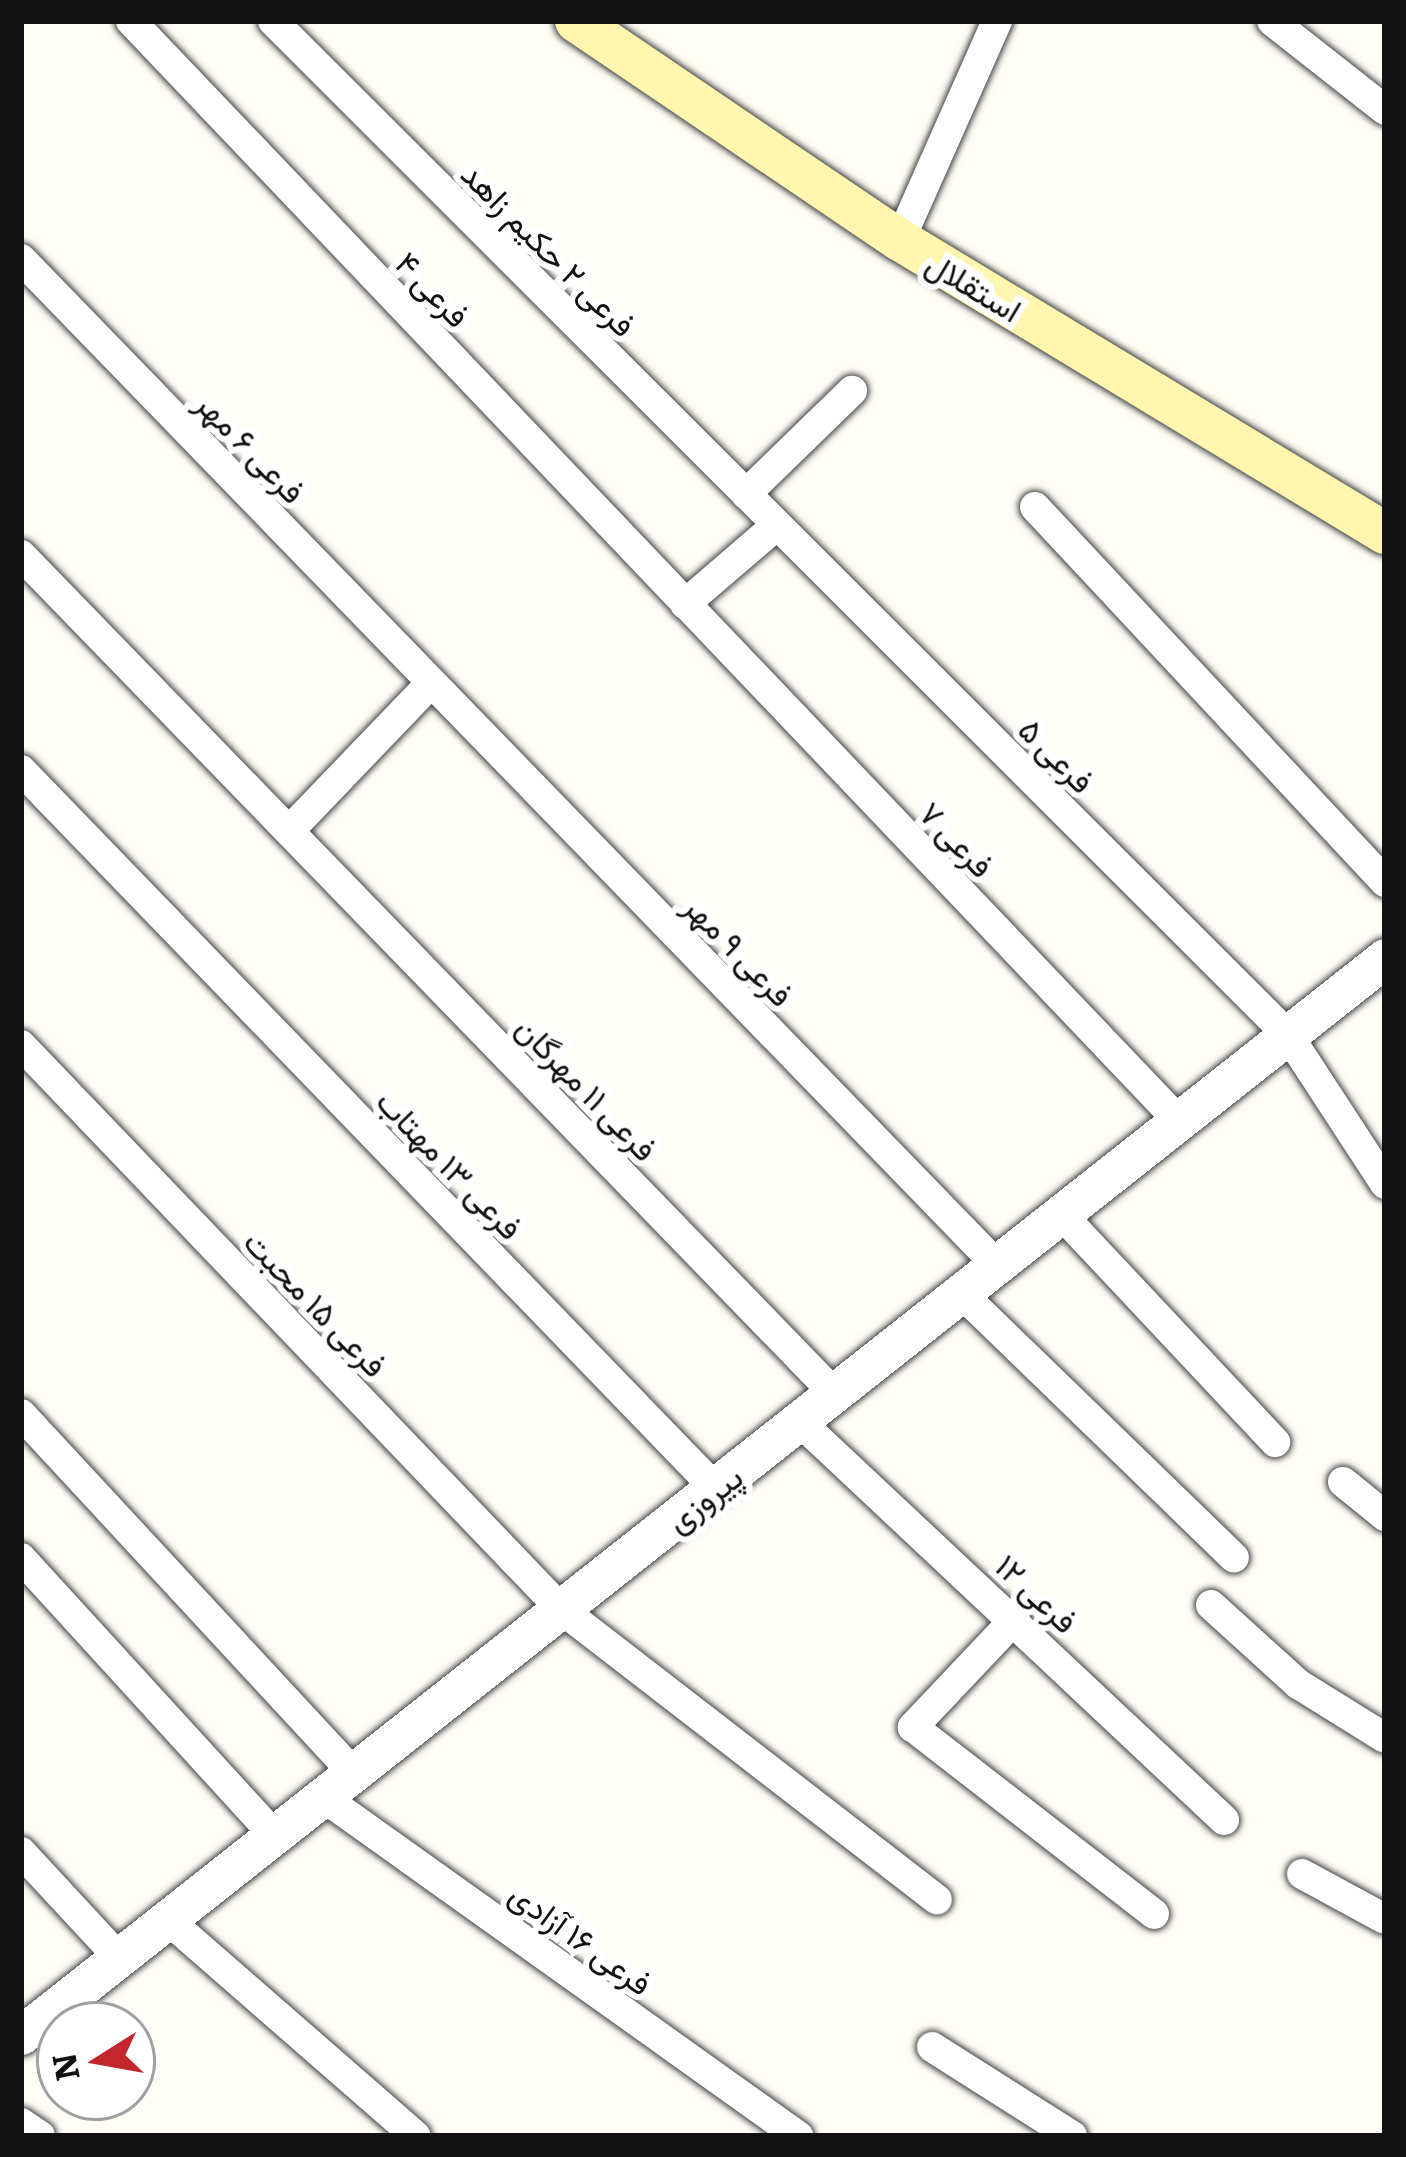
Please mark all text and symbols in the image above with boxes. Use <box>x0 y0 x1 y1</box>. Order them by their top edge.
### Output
street label: فرعی ۲ حکیم زاهد <box>455 153 645 343</box>
street label: استقلال <box>920 241 1030 329</box>
street label: فرعی ۴ <box>389 242 479 334</box>
street label: فرعی ۶ مهر <box>189 382 315 510</box>
street label: فرعی ۵ <box>1012 708 1104 800</box>
street label: فرعی ۷ <box>913 792 1003 884</box>
street label: فرعی ۹ مهر <box>677 885 803 1013</box>
street label: فرعی ۱۱ مهرگان <box>509 1007 667 1167</box>
street label: فرعی ۱۳ مهتاب <box>370 1080 532 1246</box>
street label: فرعی ۱۵ محبت <box>237 1221 397 1383</box>
street label: پیروزی <box>657 1455 749 1539</box>
street label: فرعی ۱۲ <box>989 1544 1087 1640</box>
street label: فرعی ۱۶ آزادی <box>503 1872 661 2002</box>
north arrow <box>36 2001 156 2121</box>
text: N <box>36 2049 90 2086</box>

